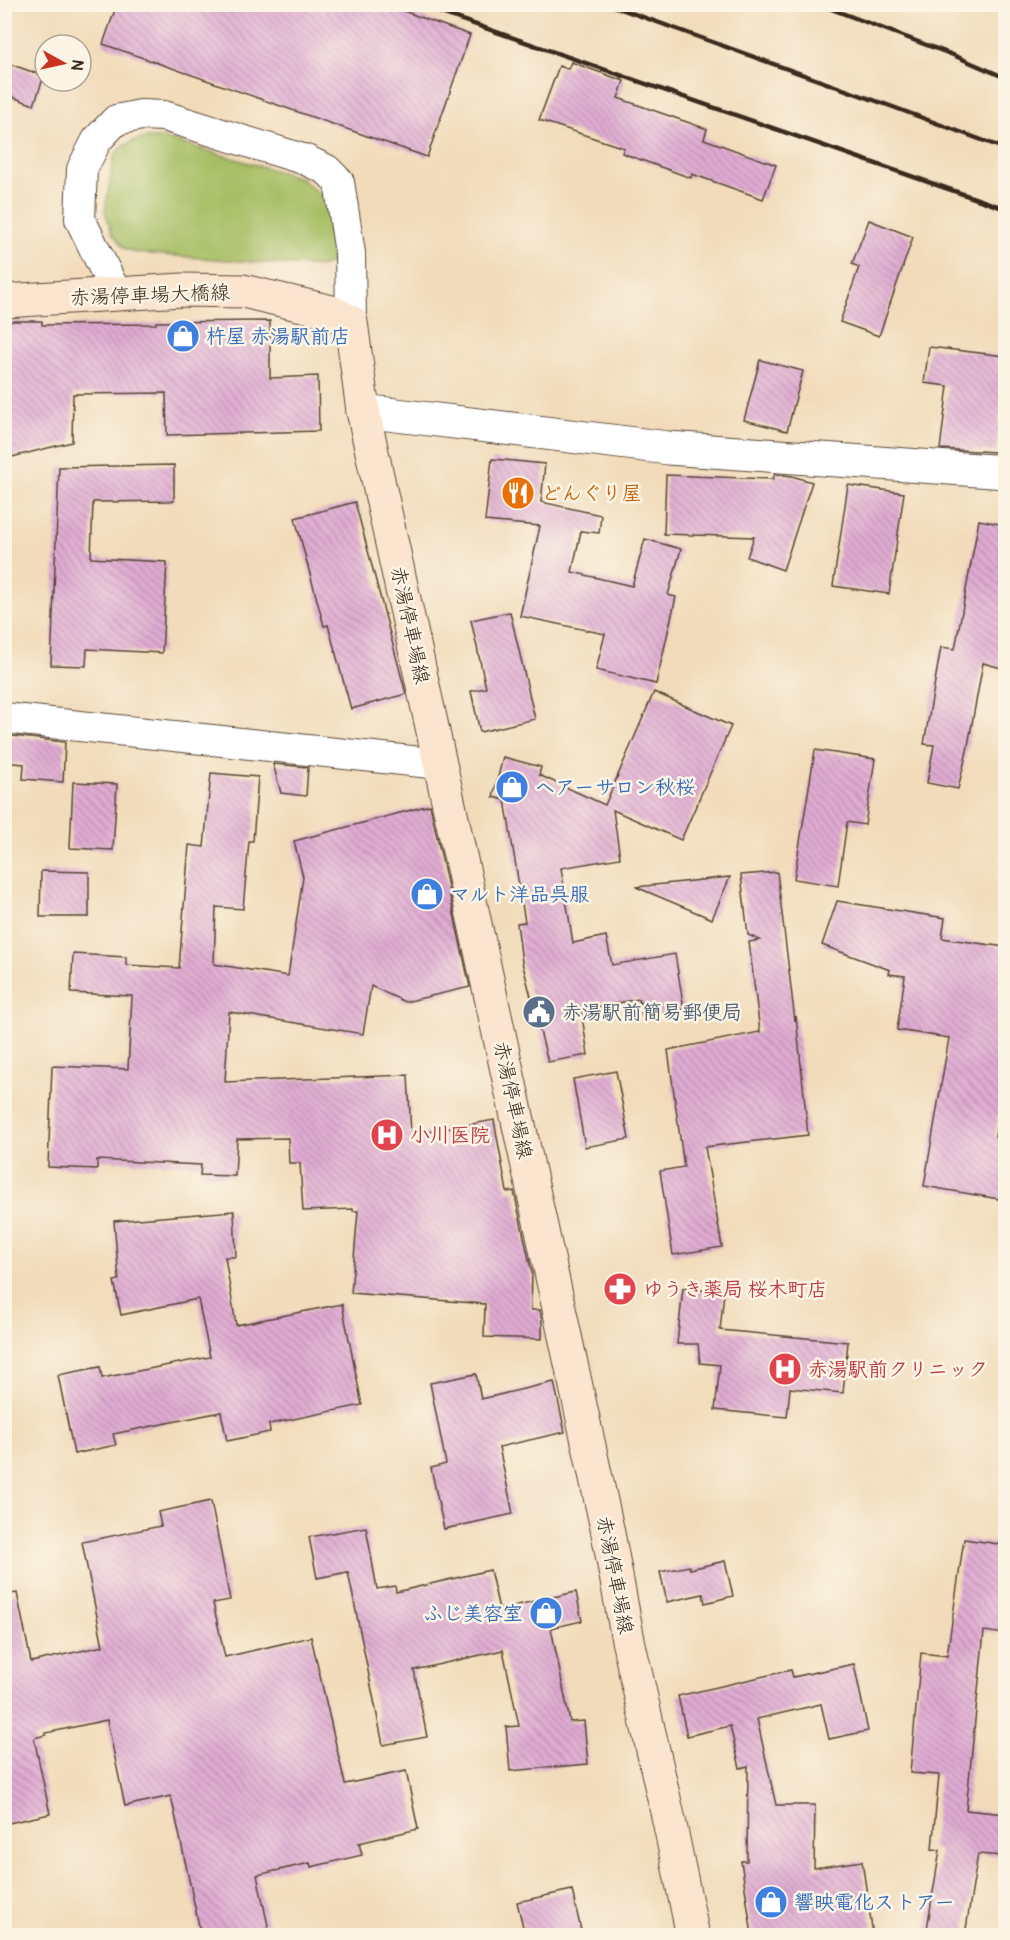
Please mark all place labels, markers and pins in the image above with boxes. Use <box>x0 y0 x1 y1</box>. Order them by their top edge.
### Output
shop icon: 杵屋 赤湯駅前店 <box>165 318 201 354</box>
place label: 杵屋 赤湯駅前店 <box>206 324 350 349</box>
restaurant icon: どんぐり屋 <box>500 475 536 511</box>
place label: どんぐり屋 <box>541 481 642 506</box>
shop icon: ヘアーサロン秋桜 <box>494 769 530 805</box>
place label: ヘアーサロン秋桜 <box>535 775 695 800</box>
shop icon: マルト洋品呉服 <box>409 876 445 912</box>
place label: マルト洋品呉服 <box>450 882 590 907</box>
public building icon: 赤湯駅前簡易郵便局 <box>521 994 557 1030</box>
place label: 赤湯駅前簡易郵便局 <box>562 1000 742 1025</box>
hospital icon: 小川医院 <box>369 1117 405 1153</box>
place label: 小川医院 <box>410 1123 490 1148</box>
pharmacy icon: ゆうき薬局 桜木町店 <box>602 1271 638 1307</box>
place label: ゆうき薬局 桜木町店 <box>643 1277 827 1302</box>
hospital icon: 赤湯駅前クリニック <box>767 1351 803 1387</box>
place label: 赤湯駅前クリニック <box>808 1357 988 1382</box>
shop icon: ふじ美容室 <box>528 1595 564 1631</box>
place label: ふじ美容室 <box>423 1601 523 1626</box>
shop icon: 響映電化ストアー <box>753 1884 789 1920</box>
place label: 響映電化ストアー <box>794 1890 955 1915</box>

